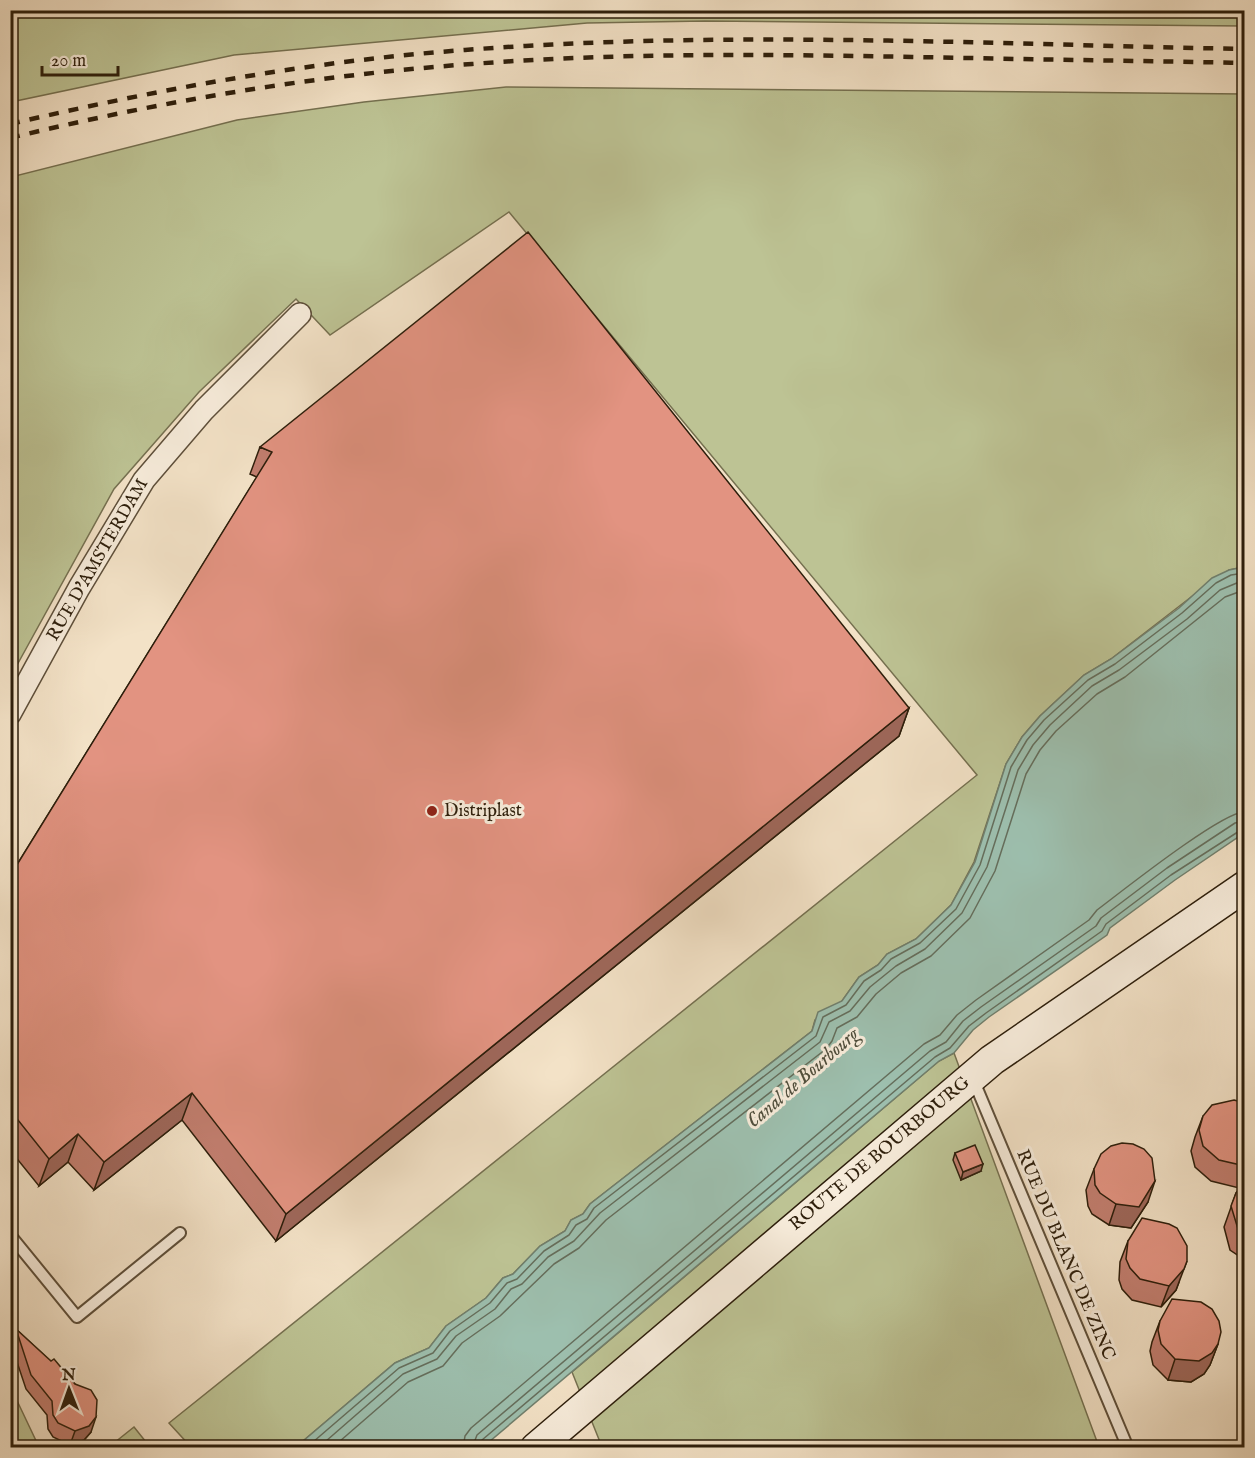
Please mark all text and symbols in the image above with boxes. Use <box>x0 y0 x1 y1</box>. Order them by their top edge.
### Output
scale bar <box>42 39 118 77</box>
text: 20 m <box>51 50 86 73</box>
street label: RUE D'AMSTERDAM <box>42 475 154 645</box>
place label: Distriplast <box>444 800 522 823</box>
marker: Distriplast <box>425 804 439 818</box>
water label: Canal de Bourbourg <box>742 1022 866 1134</box>
street label: ROUTE DE BOURBOURG <box>785 1071 975 1236</box>
street label: RUE DU BLANC DE ZINC <box>1010 1146 1120 1364</box>
north arrow <box>39 1359 99 1419</box>
text: N <box>61 1366 76 1386</box>

